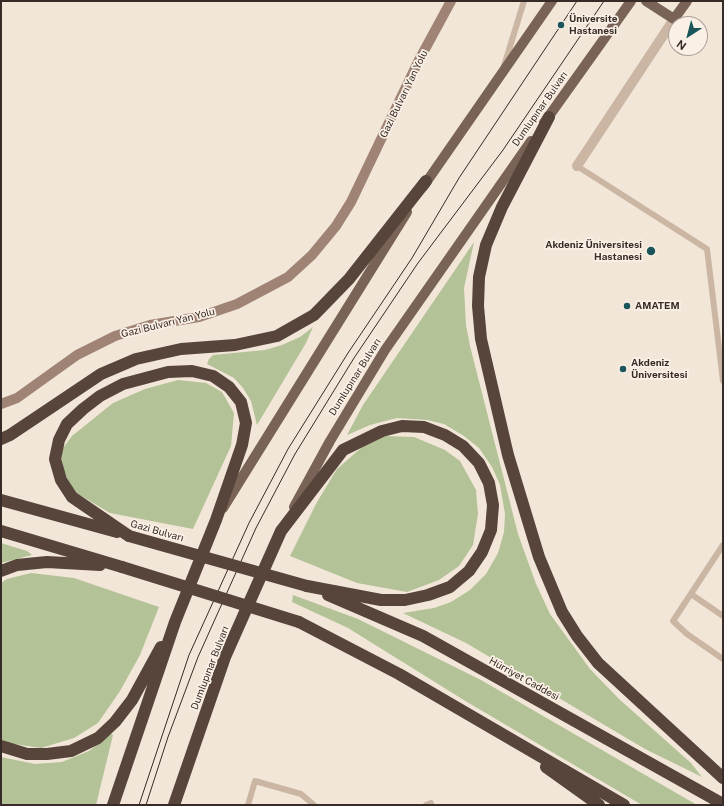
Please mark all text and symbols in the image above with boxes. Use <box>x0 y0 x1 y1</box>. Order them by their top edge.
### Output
place label: Üniversite Hastanesi <box>569 13 617 36</box>
north arrow <box>668 16 708 56</box>
marker: Üniversite Hastanesi <box>556 20 566 30</box>
text: N <box>675 38 689 52</box>
street label: Gazi Bulvarı Yan Yolu <box>378 48 430 140</box>
street label: Dumlupınar Bulvarı <box>510 69 570 149</box>
place label: Akdeniz Üniversitesi Hastanesi <box>545 239 642 262</box>
marker: Akdeniz Üniversitesi Hastanesi <box>645 245 657 257</box>
place label: AMATEM <box>635 300 680 312</box>
marker: AMATEM <box>622 301 632 311</box>
street label: Gazi Bulvarı Yan Yolu <box>120 306 216 340</box>
street label: Dumlupınar Bulvarı <box>326 336 384 418</box>
place label: Akdeniz Üniversitesi <box>631 357 687 380</box>
marker: Akdeniz Üniversitesi <box>618 364 628 374</box>
street label: Gazi Bulvarı <box>129 518 185 544</box>
street label: Dumlupınar Bulvarı <box>189 625 231 711</box>
street label: Hürriyet Caddesi <box>487 655 561 703</box>

